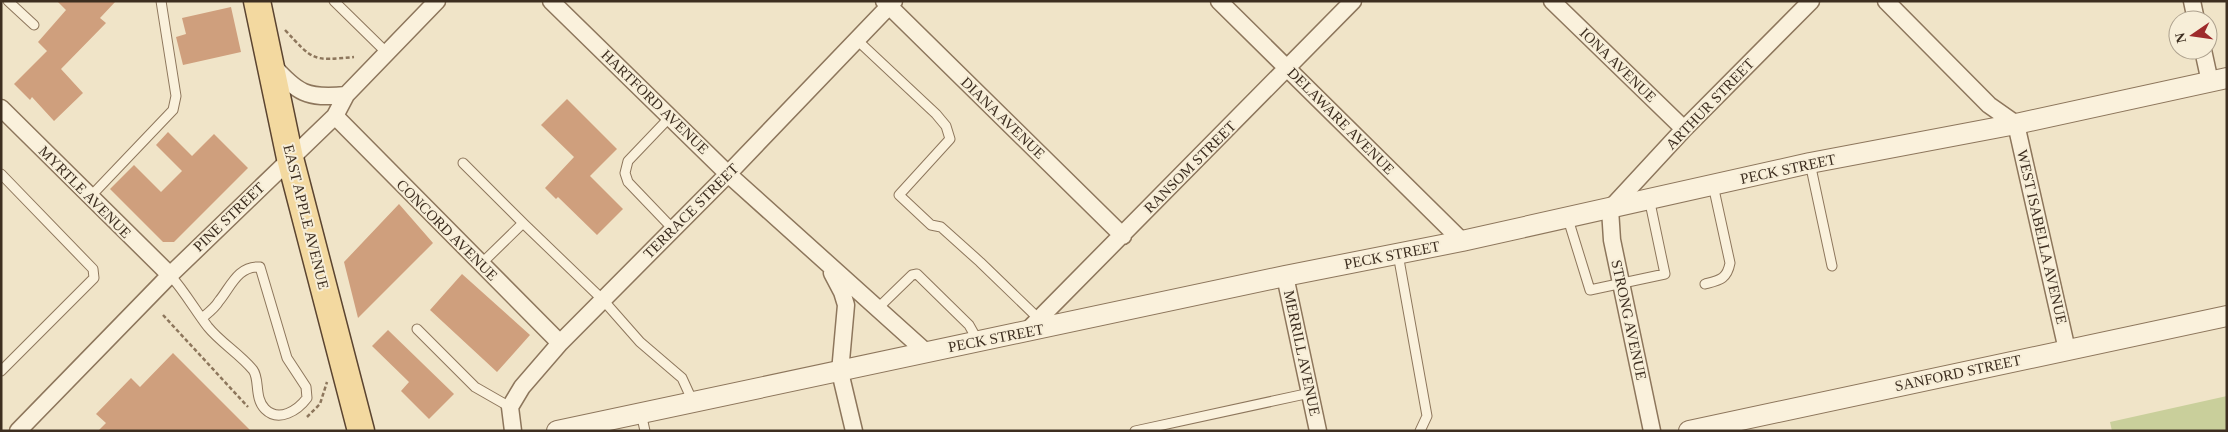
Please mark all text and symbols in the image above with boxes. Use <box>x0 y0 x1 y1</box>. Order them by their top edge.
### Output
north arrow <box>2168 10 2218 60</box>
street label: IONA AVENUE <box>1577 25 1659 105</box>
text: N <box>2172 31 2189 44</box>
street label: HARTFORD AVENUE <box>598 47 712 157</box>
street label: ARTHUR STREET <box>1663 55 1757 153</box>
street label: DELAWARE AVENUE <box>1284 64 1398 178</box>
street label: DIANA AVENUE <box>958 74 1048 162</box>
street label: RANSOM STREET <box>1141 118 1239 216</box>
street label: MYRTLE AVENUE <box>36 143 134 241</box>
street label: EAST APPLE AVENUE <box>280 143 332 291</box>
street label: WEST ISABELLA AVENUE <box>2014 148 2070 326</box>
street label: PECK STREET <box>1739 151 1837 187</box>
street label: TERRACE STREET <box>640 160 742 262</box>
street label: CONCORD AVENUE <box>393 176 501 284</box>
street label: PINE STREET <box>190 179 268 255</box>
street label: PECK STREET <box>1343 238 1441 272</box>
street label: STRONG AVENUE <box>1608 258 1650 382</box>
street label: MERRILL AVENUE <box>1281 289 1323 417</box>
street label: PECK STREET <box>947 321 1045 355</box>
street label: SANFORD STREET <box>1893 352 2023 394</box>

